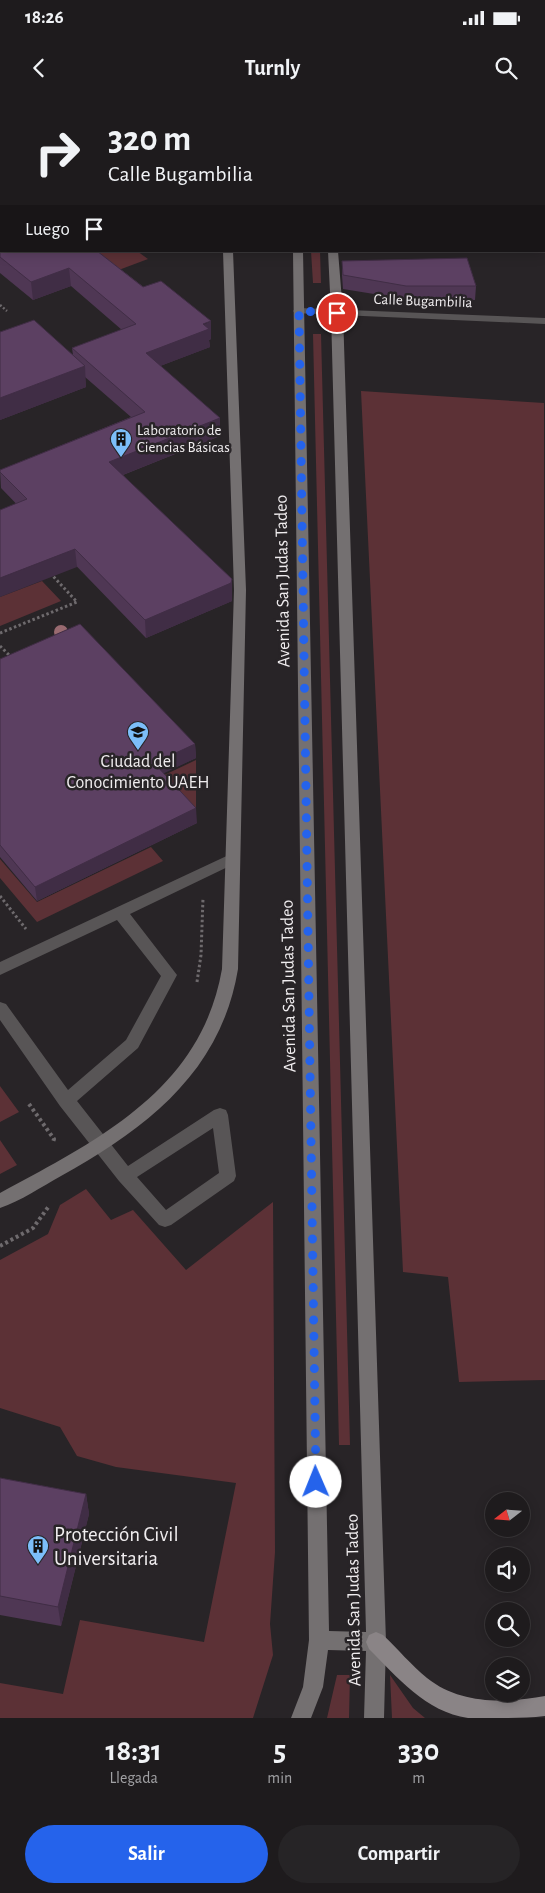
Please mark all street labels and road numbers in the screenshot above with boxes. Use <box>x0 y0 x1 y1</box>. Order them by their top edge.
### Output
street label: Calle Bugambilia <box>373 292 473 310</box>
street label: Avenida San Judas Tadeo <box>272 494 294 668</box>
street label: Avenida San Judas Tadeo <box>278 899 300 1073</box>
street label: Avenida San Judas Tadeo <box>343 1513 365 1687</box>

